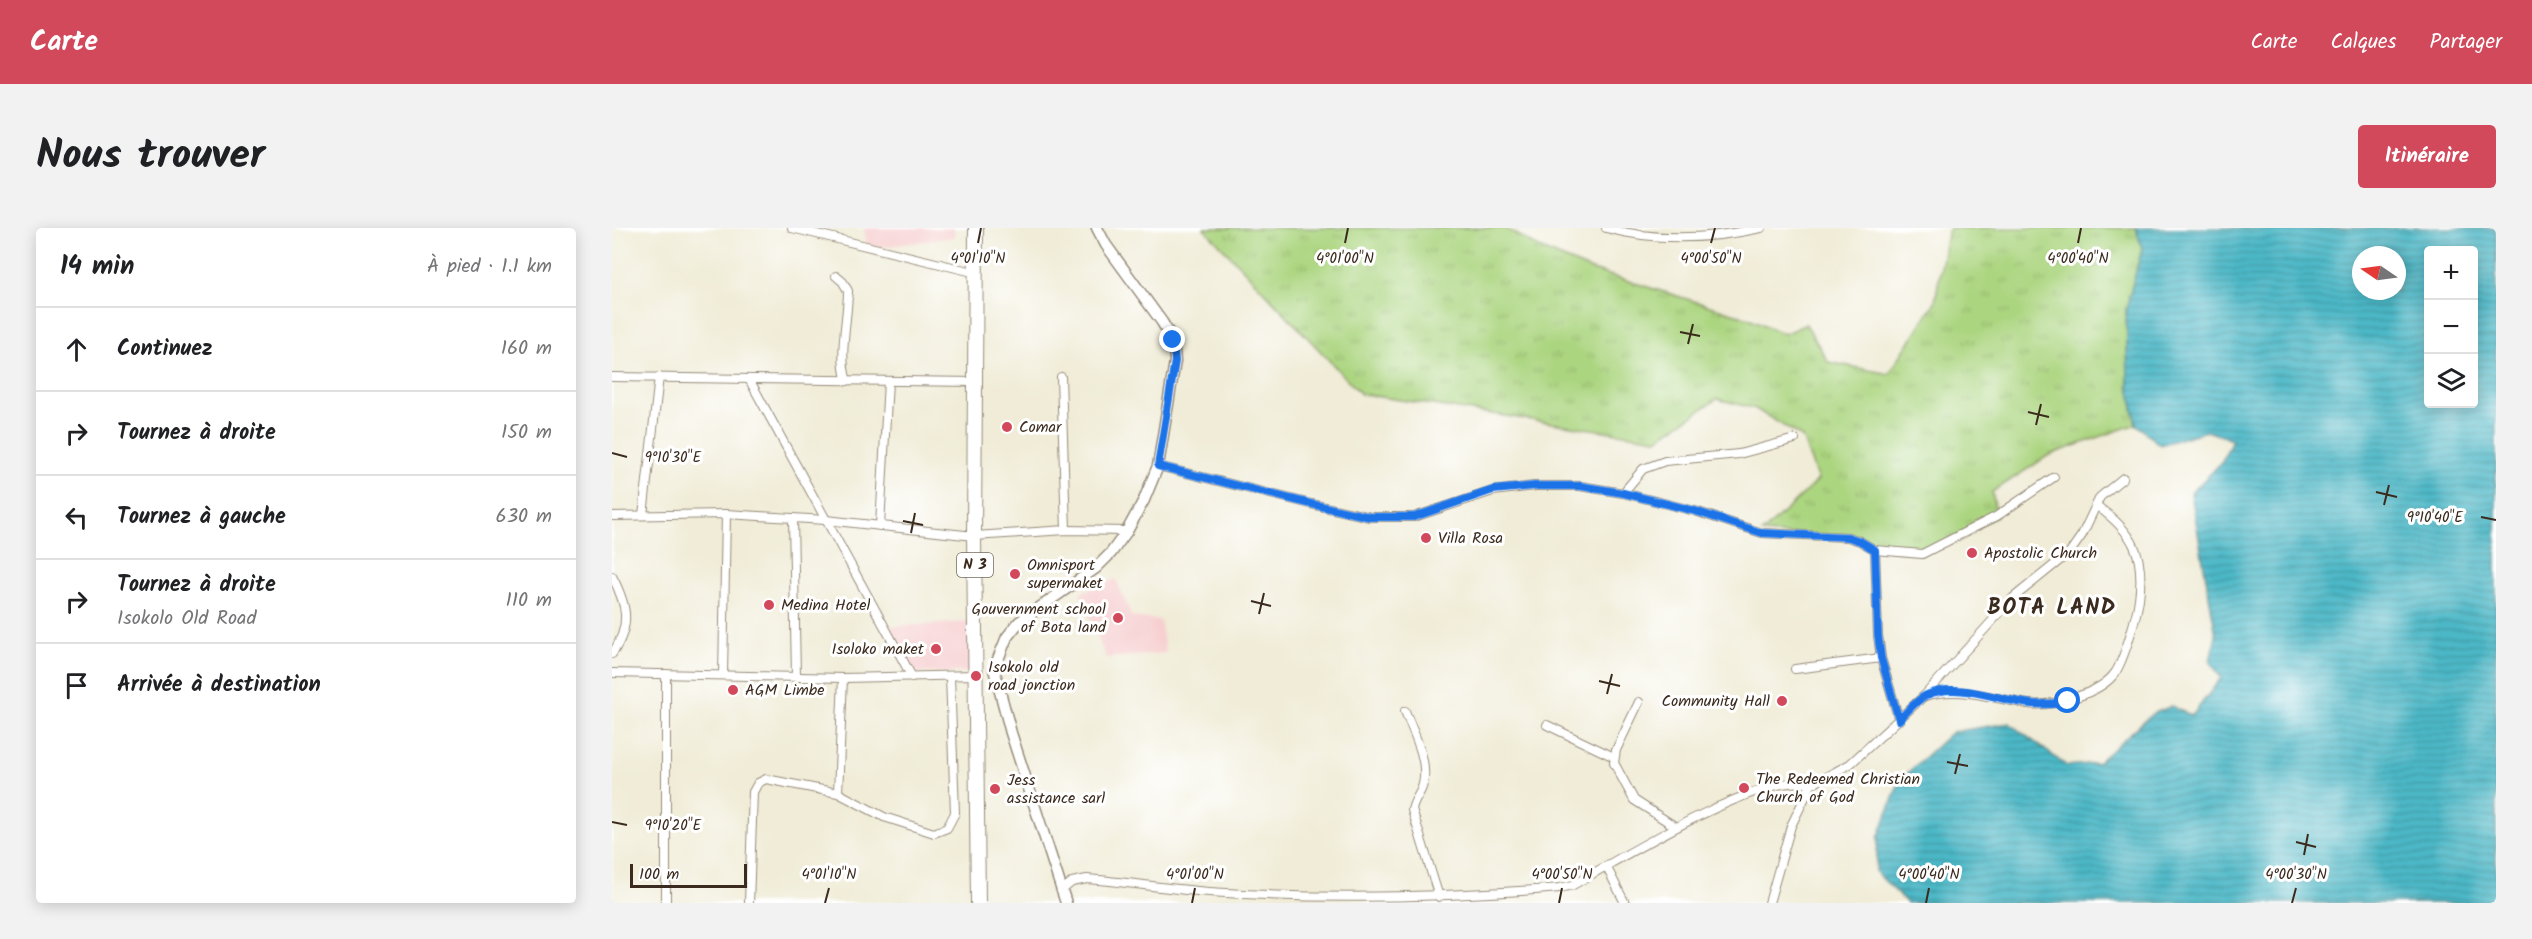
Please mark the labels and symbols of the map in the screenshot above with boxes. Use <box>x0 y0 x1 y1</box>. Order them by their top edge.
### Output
north arrow <box>2352 246 2406 300</box>
text: 4°01'10"N <box>950 247 1006 271</box>
text: 4°01'00"N <box>1316 247 1374 271</box>
text: 4°00'50"N <box>1680 247 1742 271</box>
text: 4°00'40"N <box>2047 247 2109 271</box>
route end <box>1159 326 1185 352</box>
place label: Comar <box>1019 415 1063 440</box>
marker: Comar <box>1000 420 1014 434</box>
text: 9°10'30"E <box>645 446 703 470</box>
text: 9°10'40"E <box>2407 506 2464 530</box>
place label: Villa Rosa <box>1438 526 1503 551</box>
marker: Villa Rosa <box>1419 531 1433 545</box>
place label: Apostolic Church <box>1984 541 2097 566</box>
marker: Apostolic Church <box>1965 546 1979 560</box>
road number: N 3 <box>957 553 993 577</box>
place label: Omnisport supermaket <box>1027 553 1104 596</box>
marker: Omnisport supermaket <box>1008 567 1022 581</box>
district label: BOTA LAND <box>1987 591 2117 626</box>
place label: Medina Hotel <box>781 593 870 618</box>
place label: Gouvernment school of Bota land <box>972 597 1107 640</box>
marker: Medina Hotel <box>762 598 776 612</box>
marker: Gouvernment school of Bota land <box>1111 611 1125 625</box>
place label: Isoloko maket <box>832 637 925 662</box>
marker: Isoloko maket <box>929 642 943 656</box>
place label: Isokolo old road jonction <box>988 655 1075 698</box>
marker: Isokolo old road jonction <box>969 669 983 683</box>
place label: AGM Limbe <box>745 678 824 703</box>
marker: AGM Limbe <box>726 683 740 697</box>
route start <box>2054 687 2080 713</box>
place label: Community Hall <box>1661 689 1770 714</box>
marker: Community Hall <box>1775 694 1789 708</box>
place label: The Redeemed Christian Church of God <box>1756 767 1920 810</box>
place label: Jess assistance sarl <box>1007 768 1105 811</box>
marker: The Redeemed Christian Church of God <box>1737 781 1751 795</box>
marker: Jess assistance sarl <box>988 782 1002 796</box>
text: 9°10'20"E <box>645 814 703 838</box>
scale bar <box>630 861 747 888</box>
text: 4°01'10"N <box>801 863 857 887</box>
text: 4°01'00"N <box>1166 863 1224 887</box>
text: 4°00'50"N <box>1531 863 1593 887</box>
text: 4°00'40"N <box>1898 863 1960 887</box>
text: 4°00'30"N <box>2265 863 2327 887</box>

